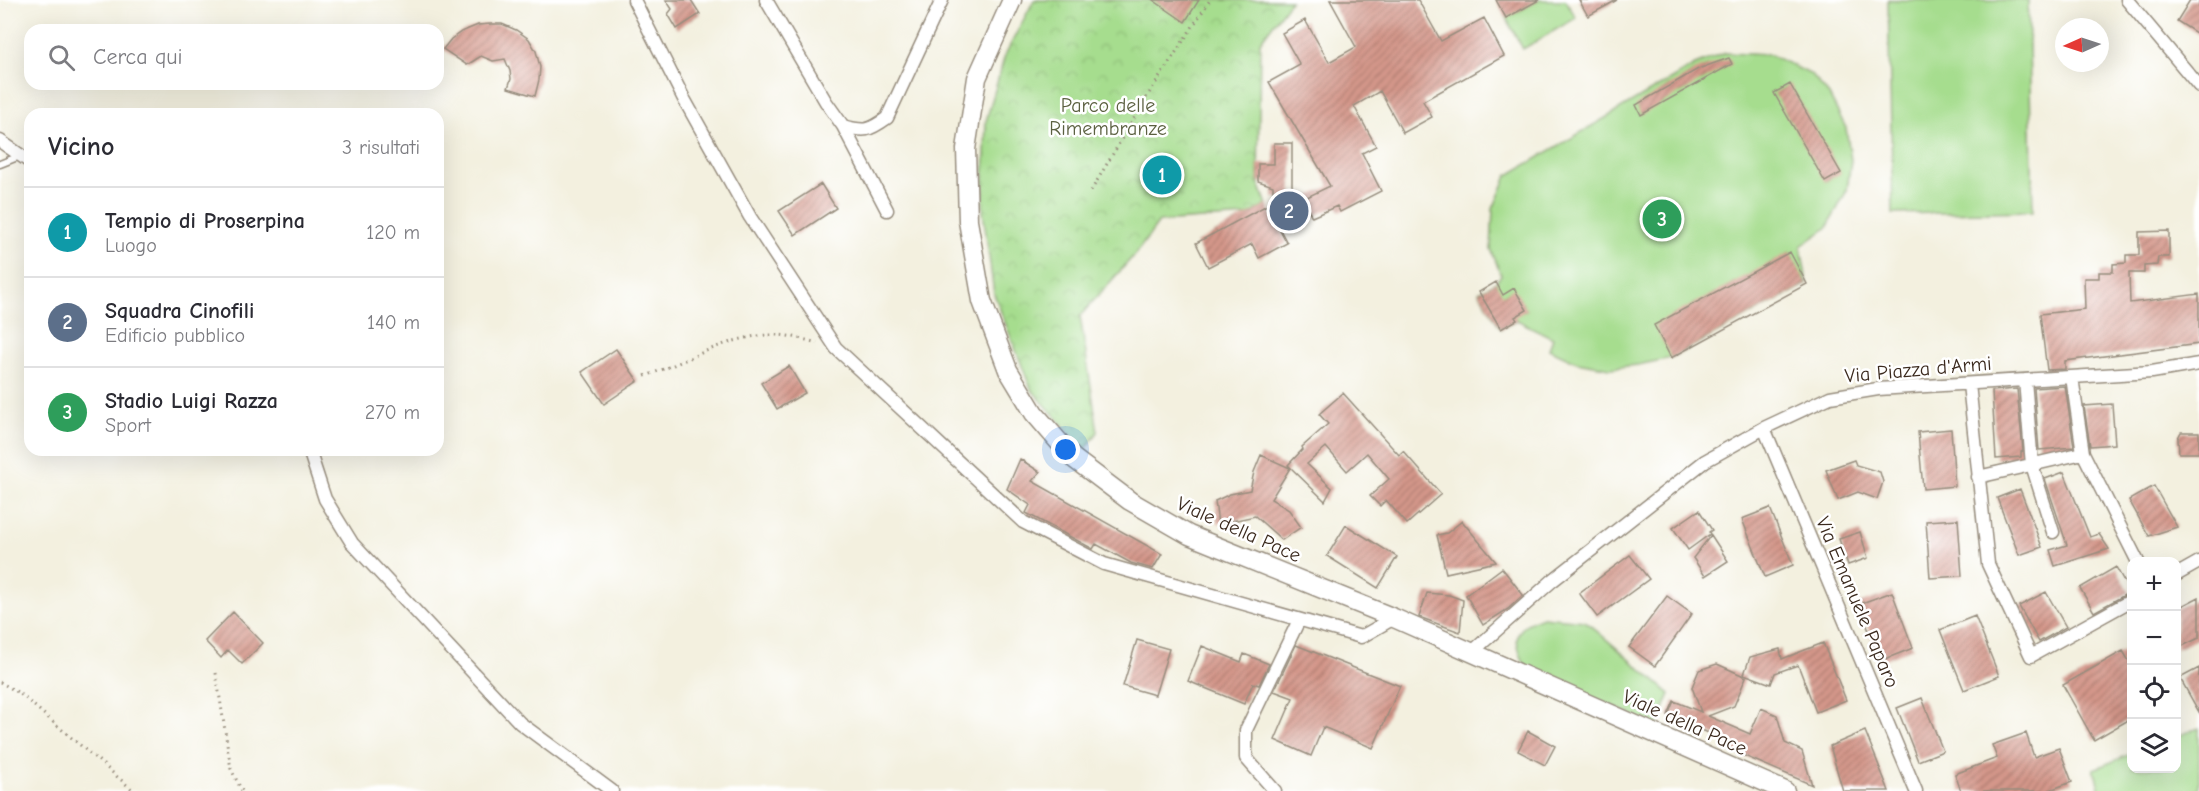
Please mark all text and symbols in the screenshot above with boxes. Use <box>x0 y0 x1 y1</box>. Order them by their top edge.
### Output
north arrow <box>2055 18 2109 72</box>
search box <box>24 24 444 90</box>
icon: search <box>45 41 78 74</box>
text: Cerca qui <box>93 44 183 70</box>
park label: Parco delle Rimembranze <box>1049 94 1167 140</box>
text: Vicino <box>48 132 114 162</box>
text: 3 risultati <box>342 136 420 159</box>
pin: 1 <box>1142 152 1182 198</box>
pin: 2 <box>1270 188 1308 234</box>
pin: 3 <box>1642 196 1682 242</box>
text: Tempio di Proserpina <box>105 208 305 234</box>
text: 1 <box>64 221 71 244</box>
text: 120 m <box>366 221 420 244</box>
text: Luogo <box>105 234 157 257</box>
text: Squadra Cinofili <box>105 298 254 324</box>
text: 2 <box>63 311 72 334</box>
text: 140 m <box>367 311 420 334</box>
text: Edificio pubblico <box>105 324 245 347</box>
street label: Via Piazza d'Armi <box>1844 352 1992 387</box>
text: Stadio Luigi Razza <box>105 388 278 414</box>
text: 3 <box>63 401 72 424</box>
text: 270 m <box>365 401 420 424</box>
text: Sport <box>105 414 151 437</box>
your location <box>1051 435 1080 464</box>
street label: Viale della Pace <box>1173 492 1304 567</box>
street label: Via Emanuele Paparo <box>1811 513 1904 691</box>
map controls <box>2127 557 2181 773</box>
button: + <box>2127 557 2181 611</box>
button: − <box>2127 611 2181 665</box>
button: locate <box>2127 665 2181 719</box>
street label: Viale della Pace <box>1619 685 1750 760</box>
button: layers <box>2127 719 2181 773</box>

